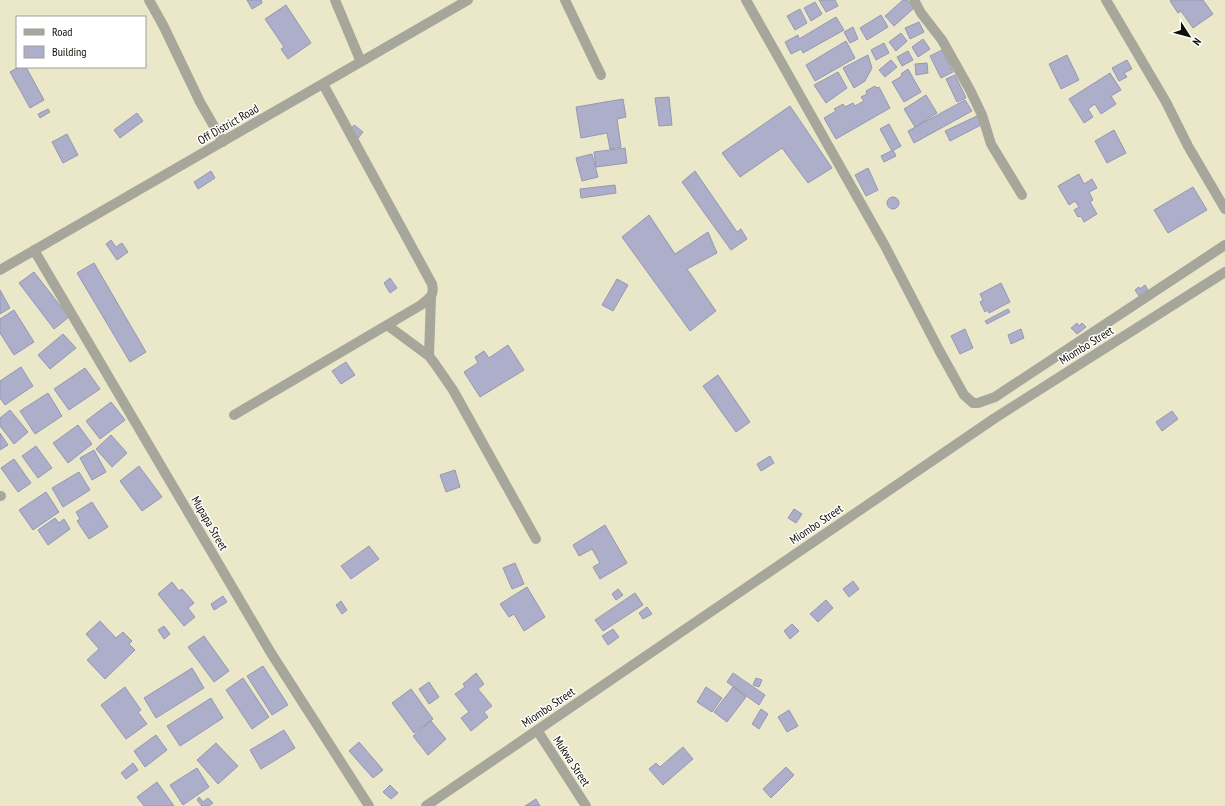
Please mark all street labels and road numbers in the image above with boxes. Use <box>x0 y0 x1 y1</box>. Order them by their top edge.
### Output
street label: Off District Road <box>195 100 261 148</box>
street label: Miombo Street <box>1056 322 1116 368</box>
street label: Mupapa Street <box>188 493 232 553</box>
street label: Miombo Street <box>787 500 846 547</box>
street label: Miombo Street <box>519 683 578 730</box>
street label: Mukwa Street <box>550 733 594 789</box>

